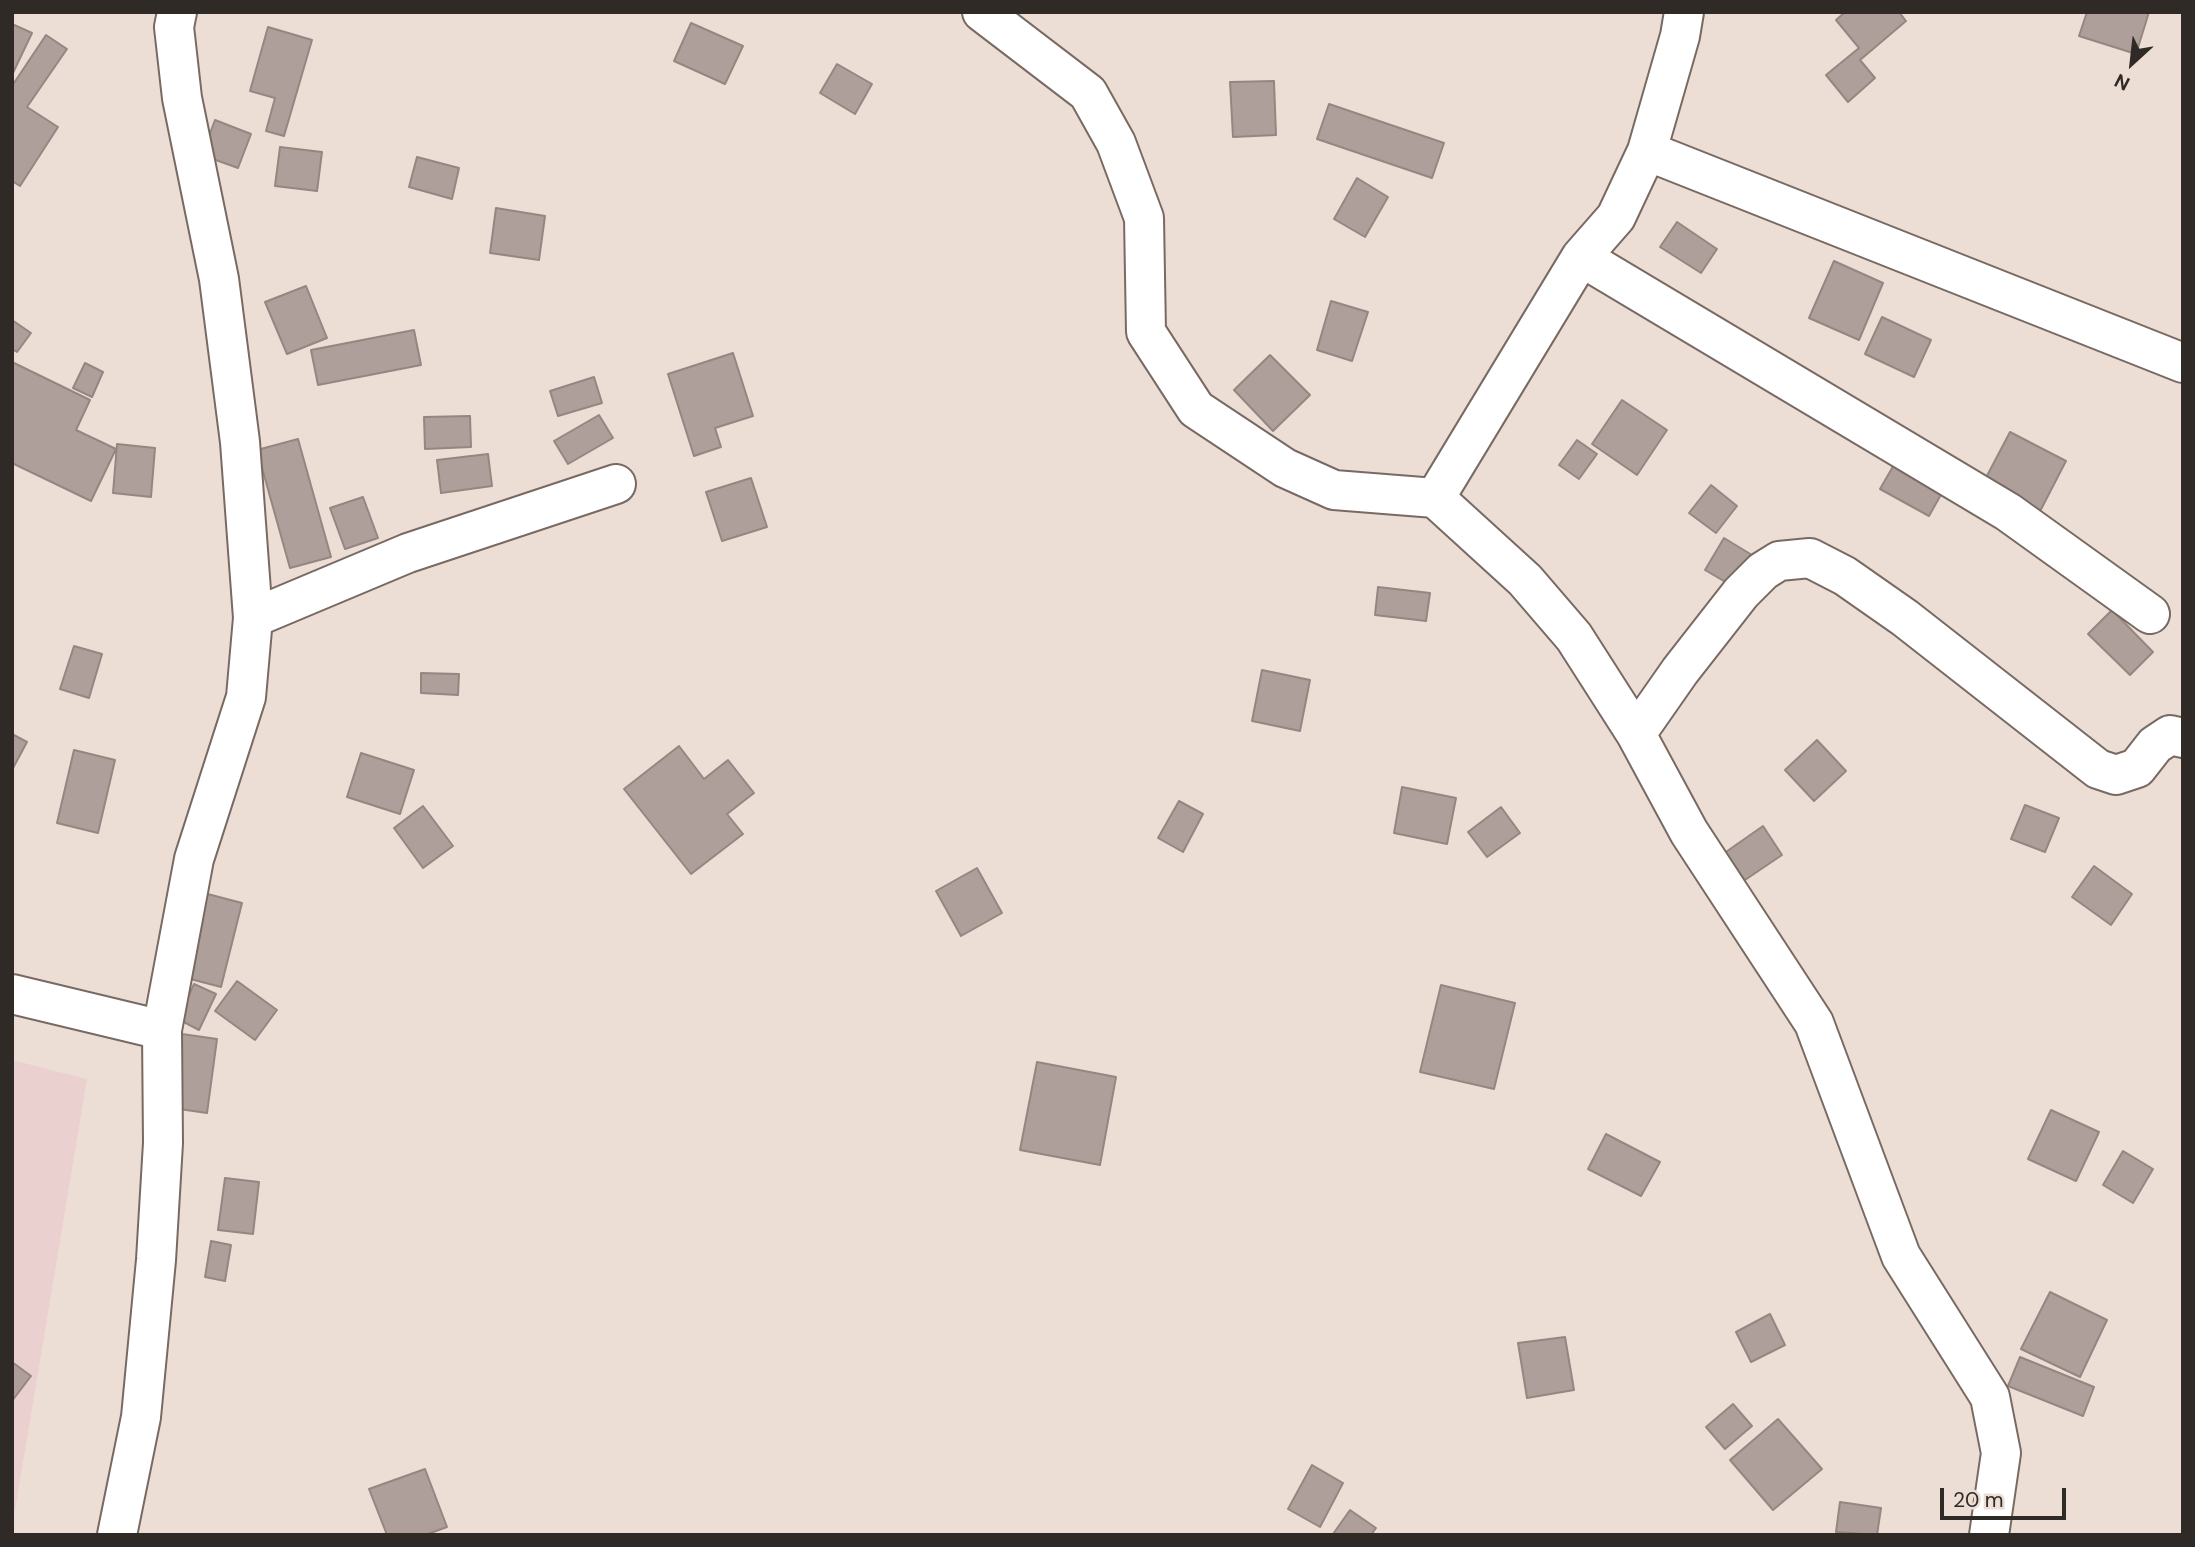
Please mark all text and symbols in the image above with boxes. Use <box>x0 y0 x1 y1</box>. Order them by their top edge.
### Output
north arrow <box>2097 28 2167 98</box>
text: N <box>2110 68 2134 96</box>
scale bar <box>1943 1474 2069 1518</box>
text: 20 m <box>1953 1486 2004 1514</box>

